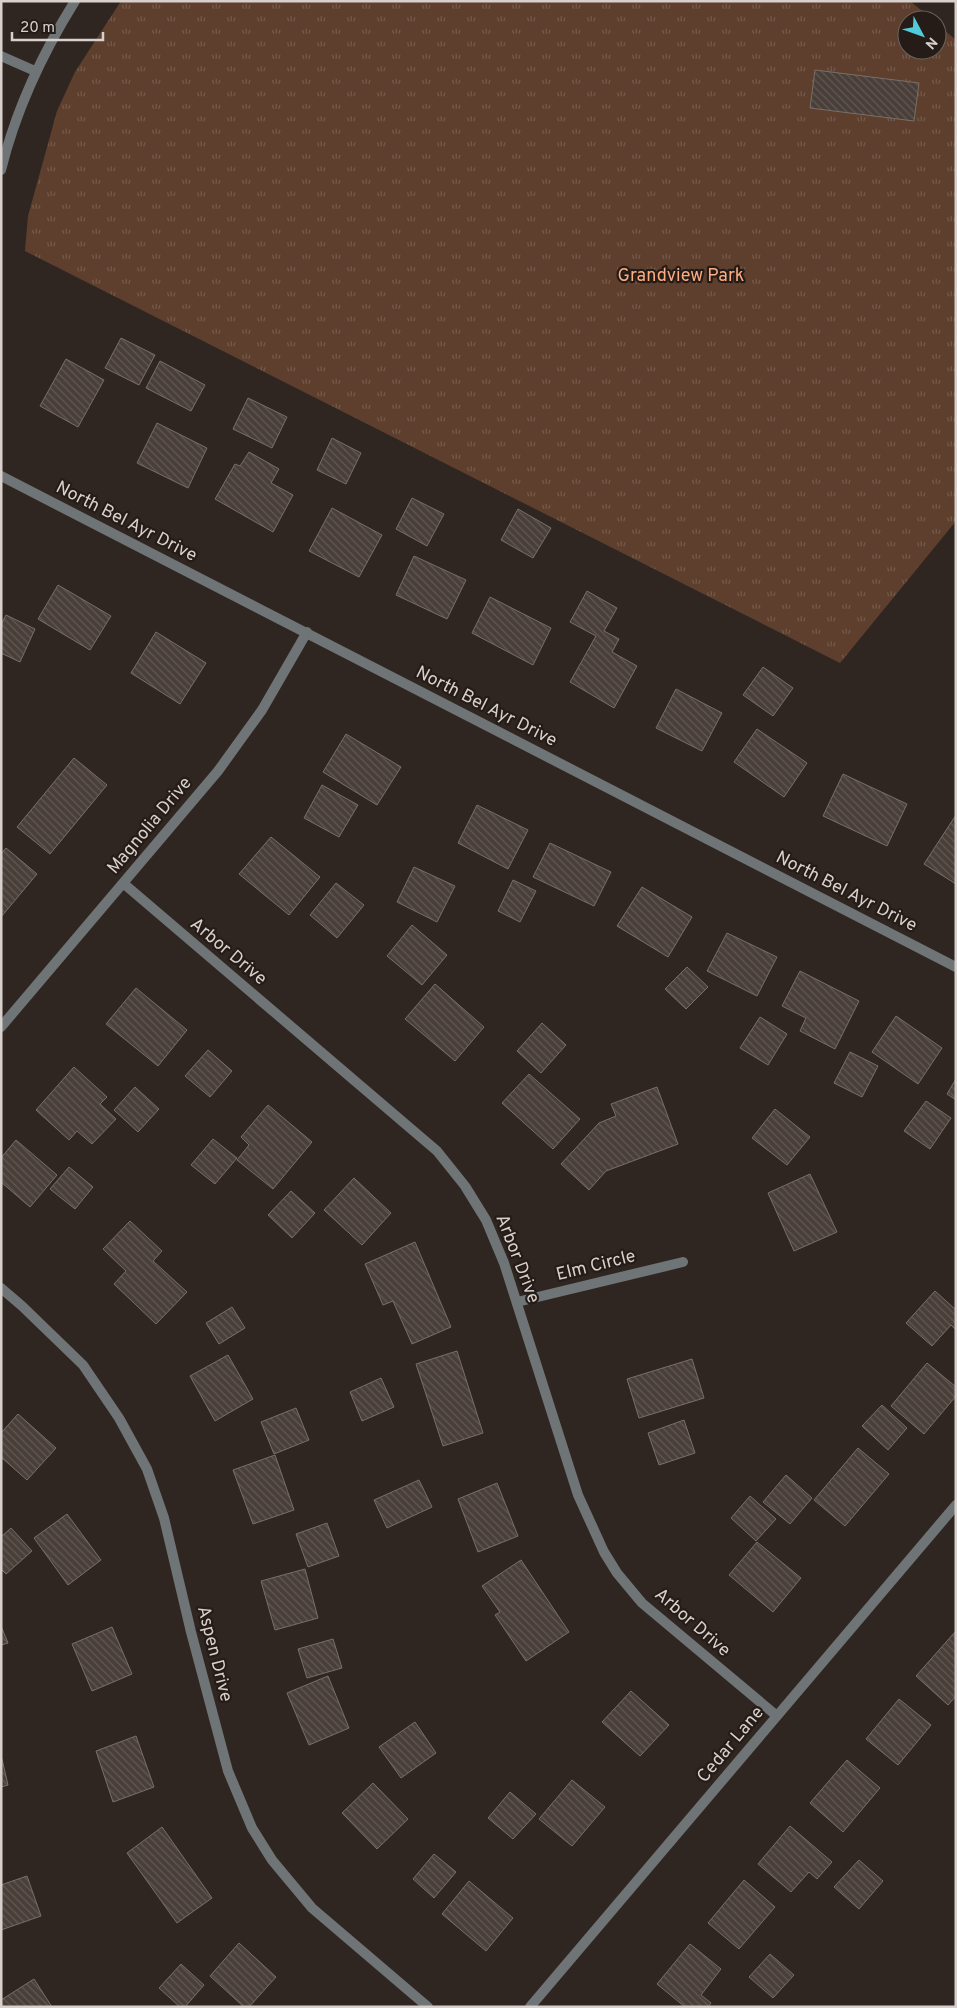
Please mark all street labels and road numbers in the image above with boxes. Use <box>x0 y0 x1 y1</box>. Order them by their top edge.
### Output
street label: North Bel Ayr Drive <box>51 476 201 568</box>
street label: North Bel Ayr Drive <box>411 661 561 753</box>
street label: Magnolia Drive <box>103 773 197 879</box>
street label: North Bel Ayr Drive <box>771 846 921 938</box>
street label: Arbor Drive <box>185 913 271 991</box>
street label: Arbor Drive <box>490 1211 544 1307</box>
street label: Elm Circle <box>554 1245 638 1287</box>
street label: Arbor Drive <box>649 1584 735 1662</box>
street label: Aspen Drive <box>191 1604 237 1704</box>
street label: Cedar Lane <box>692 1702 770 1788</box>

